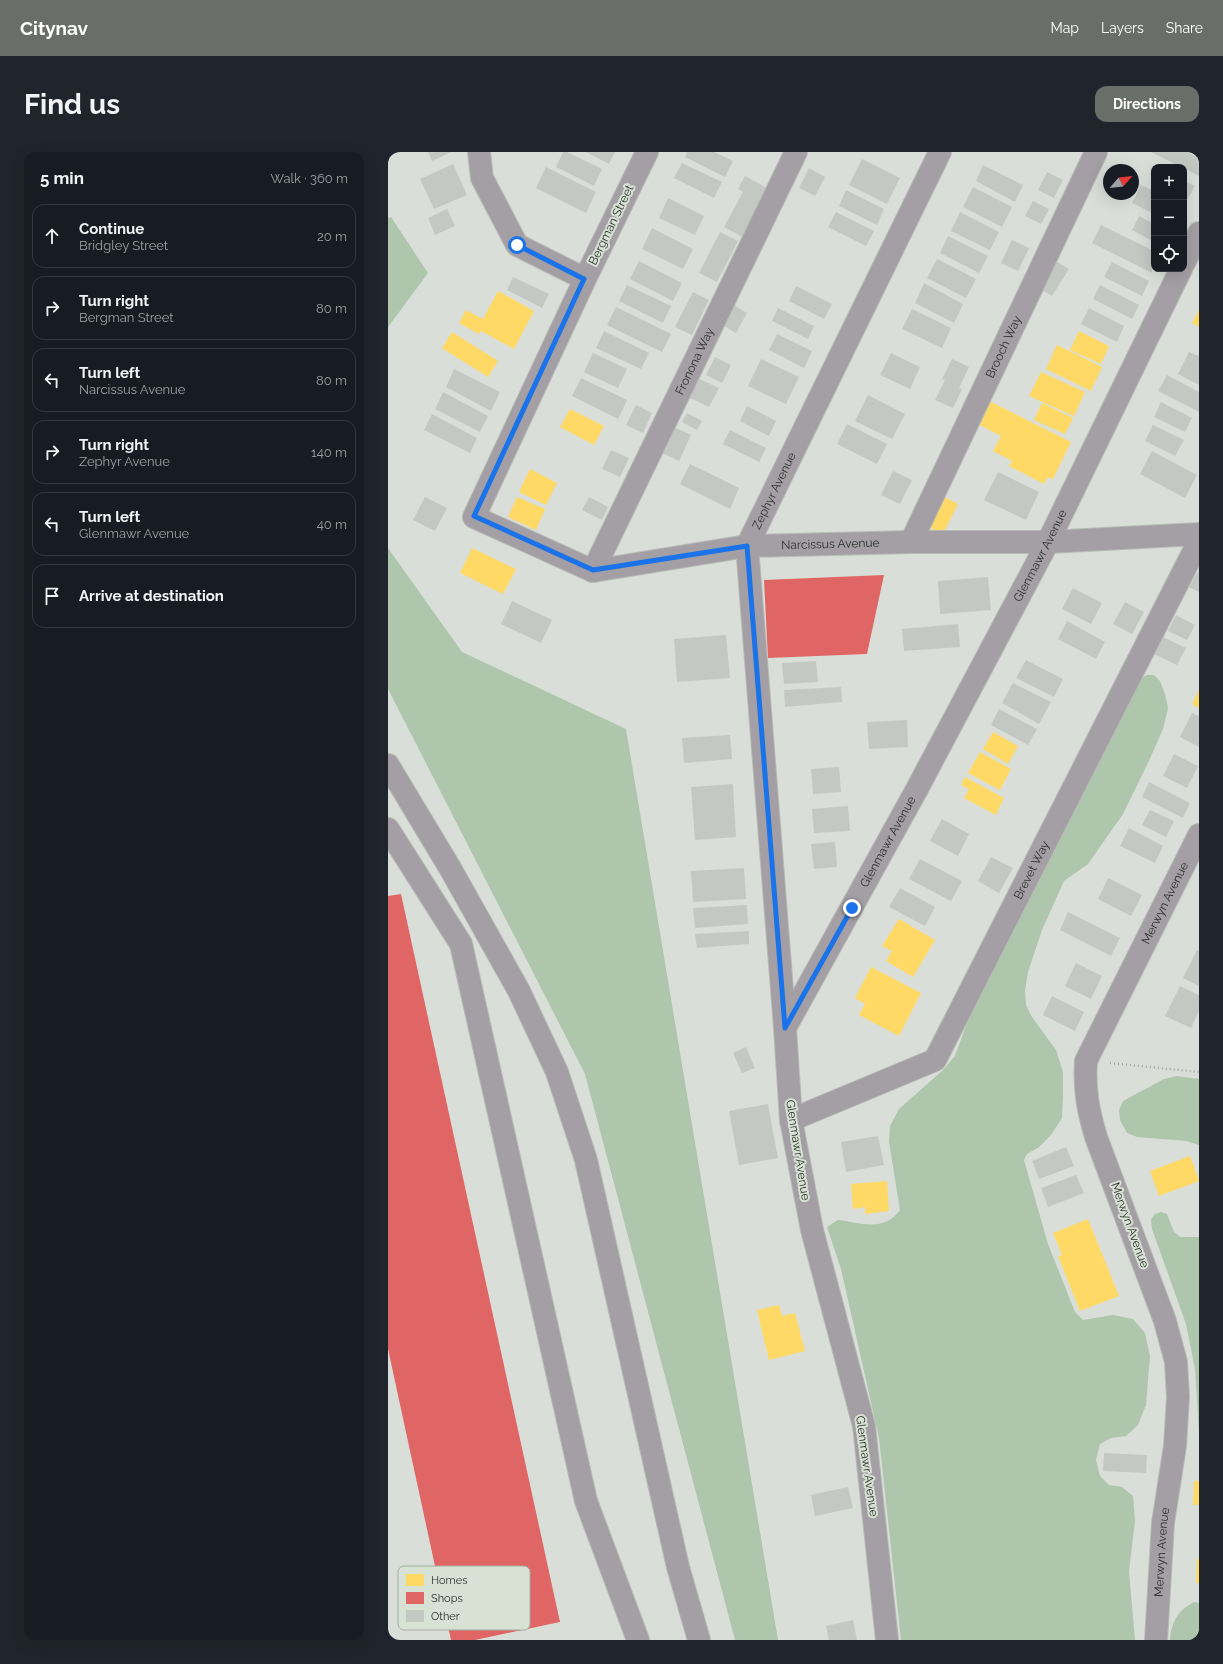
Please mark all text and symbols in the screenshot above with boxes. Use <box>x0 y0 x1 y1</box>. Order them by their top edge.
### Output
text: Citynav <box>20 17 88 39</box>
text: Map <box>1051 20 1079 36</box>
text: Layers <box>1101 20 1144 36</box>
text: Share <box>1166 20 1203 36</box>
button: Directions <box>1095 86 1199 122</box>
text: Find us <box>24 88 120 121</box>
north arrow <box>1103 164 1139 200</box>
map controls <box>1151 164 1187 272</box>
button: + <box>1151 164 1187 200</box>
text: 5 min <box>40 168 84 188</box>
text: Walk · 360 m <box>270 171 348 186</box>
street label: Bergman Street <box>586 183 636 267</box>
button: − <box>1151 200 1187 236</box>
text: Continue <box>79 220 144 238</box>
icon: ahead <box>41 225 63 247</box>
text: 20 m <box>317 229 347 244</box>
route start <box>508 236 526 254</box>
button: locate <box>1151 236 1187 272</box>
text: Bridgley Street <box>79 238 168 253</box>
text: Turn right <box>79 292 149 310</box>
icon: right <box>41 297 63 319</box>
text: 80 m <box>316 301 347 316</box>
text: Bergman Street <box>79 310 174 325</box>
street label: Brooch Way <box>983 313 1025 380</box>
street label: Fronona Way <box>672 325 717 397</box>
text: Turn left <box>79 364 140 382</box>
icon: left <box>41 369 63 391</box>
text: 80 m <box>316 373 347 388</box>
text: Narcissus Avenue <box>79 382 185 397</box>
text: Turn right <box>79 436 149 454</box>
icon: right <box>41 441 63 463</box>
text: 140 m <box>311 445 347 460</box>
street label: Zephyr Avenue <box>749 450 799 532</box>
text: Zephyr Avenue <box>79 454 170 469</box>
street label: Glenmawr Avenue <box>1011 507 1070 604</box>
text: Turn left <box>79 508 140 526</box>
icon: left <box>41 513 63 535</box>
text: 40 m <box>317 517 347 532</box>
text: Glenmawr Avenue <box>79 526 189 541</box>
street label: Narcissus Avenue <box>781 536 880 552</box>
icon: arrive <box>41 585 63 607</box>
text: Arrive at destination <box>79 587 224 605</box>
street label: Glenmawr Avenue <box>857 794 919 890</box>
street label: Brevet Way <box>1011 838 1052 902</box>
street label: Merwyn Avenue <box>1139 860 1191 946</box>
route end <box>843 899 861 917</box>
street label: Glenmawr Avenue <box>783 1099 813 1201</box>
street label: Merwyn Avenue <box>1108 1180 1152 1270</box>
street label: Glenmawr Avenue <box>853 1415 881 1517</box>
street label: Merwyn Avenue <box>1152 1506 1172 1597</box>
legend <box>398 1566 530 1630</box>
text: Homes <box>431 1574 467 1587</box>
text: Shops <box>431 1592 463 1605</box>
text: Other <box>431 1610 460 1623</box>

